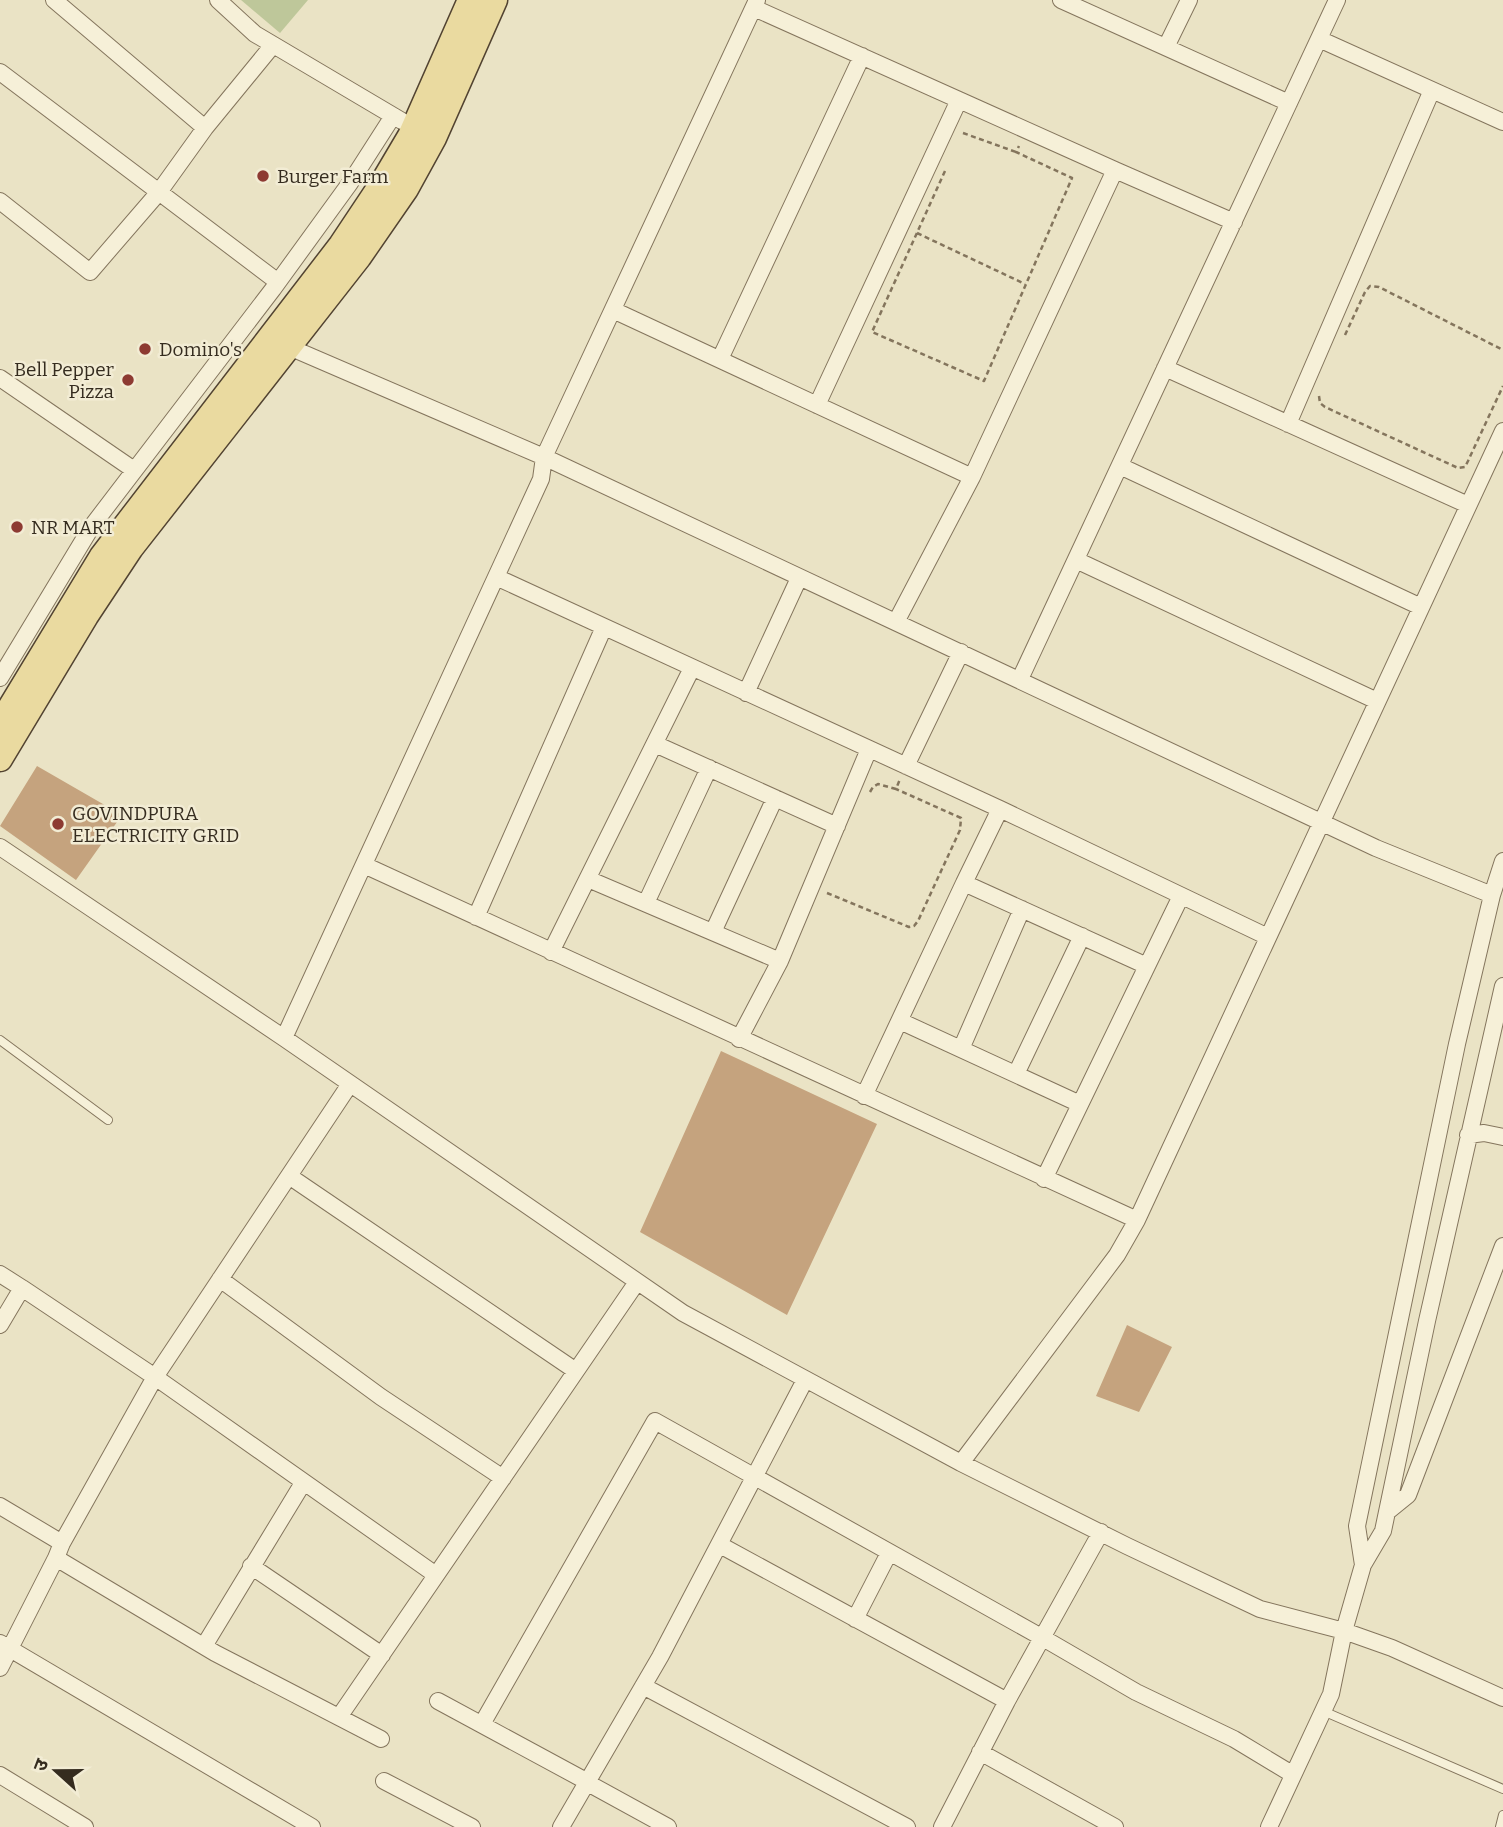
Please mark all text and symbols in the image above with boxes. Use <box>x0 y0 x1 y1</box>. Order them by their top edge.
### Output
place label: Burger Farm <box>277 165 388 188</box>
marker: Burger Farm <box>255 168 271 184</box>
place label: Domino's <box>159 338 242 361</box>
marker: Domino's <box>137 341 153 357</box>
place label: Bell Pepper Pizza <box>14 358 115 403</box>
marker: Bell Pepper Pizza <box>120 372 136 388</box>
place label: NR MART <box>31 516 115 539</box>
marker: NR MART <box>9 519 25 535</box>
place label: GOVINDPURA ELECTRICITY GRID <box>72 802 239 847</box>
marker: GOVINDPURA ELECTRICITY GRID <box>50 816 66 832</box>
north arrow <box>21 1736 91 1806</box>
text: उ <box>28 1755 54 1774</box>

